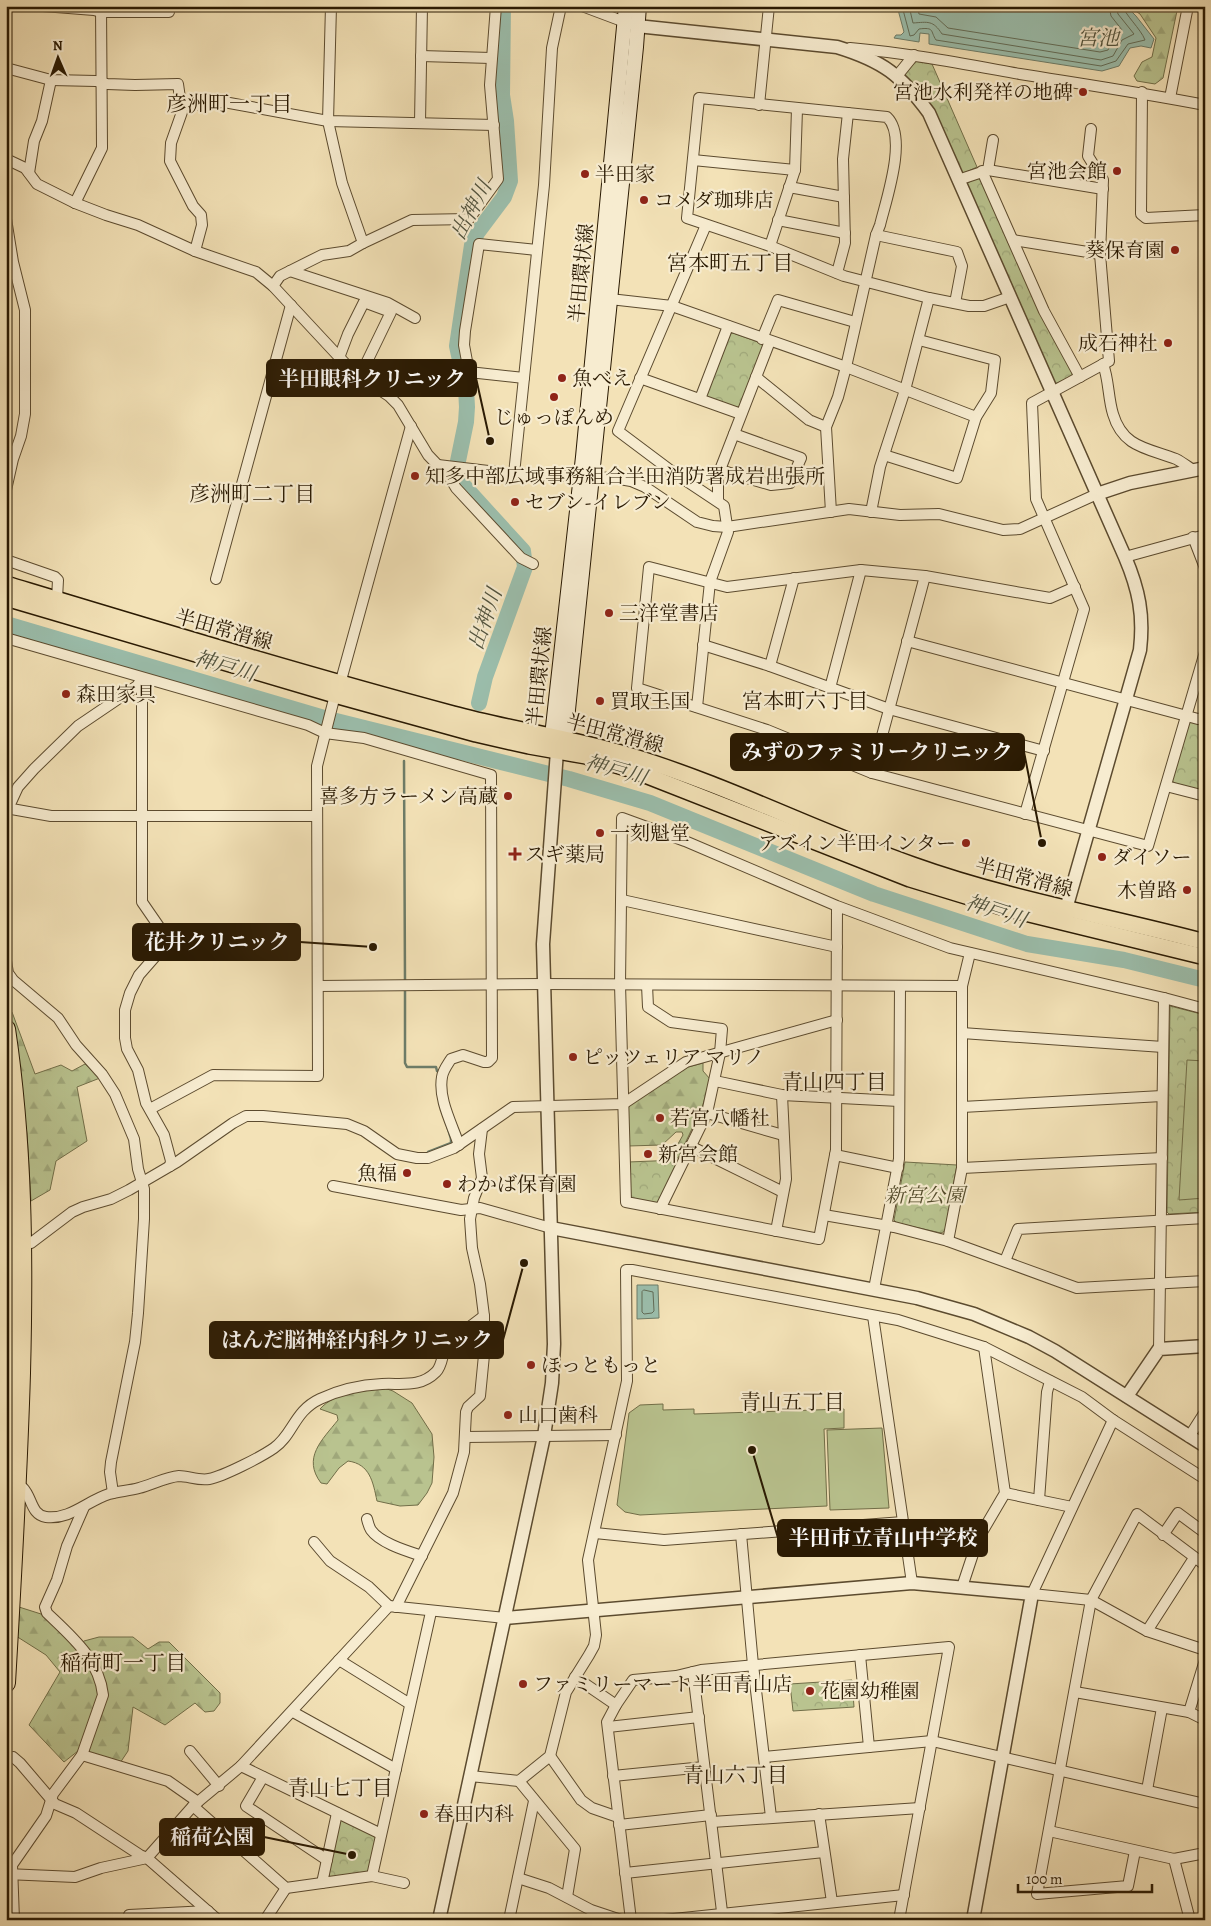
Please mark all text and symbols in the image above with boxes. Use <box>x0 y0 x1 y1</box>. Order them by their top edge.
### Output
water label: 宮池 <box>1077 24 1121 52</box>
north arrow <box>32 32 82 82</box>
text: N <box>52 36 63 55</box>
place label: 宮池水利発祥の地碑 <box>893 79 1073 106</box>
marker: 宮池水利発祥の地碑 <box>1077 86 1089 98</box>
district label: 彦洲町一丁目 <box>166 90 292 118</box>
place label: 宮池会館 <box>1027 158 1107 185</box>
place label: 半田家 <box>595 161 655 188</box>
marker: 宮池会館 <box>1111 165 1123 177</box>
marker: 半田家 <box>579 168 591 180</box>
water label: 出神川 <box>444 174 499 244</box>
place label: コメダ珈琲店 <box>654 187 774 214</box>
marker: コメダ珈琲店 <box>638 194 650 206</box>
street label: 半田環状線 <box>563 222 600 324</box>
place label: 葵保育園 <box>1085 237 1165 264</box>
marker: 葵保育園 <box>1169 244 1181 256</box>
district label: 宮本町五丁目 <box>667 249 793 277</box>
place label: 成石神社 <box>1078 330 1158 357</box>
marker: 成石神社 <box>1162 337 1174 349</box>
callout: 半田眼科クリニック <box>267 360 476 396</box>
text: 半田眼科クリニック <box>278 365 466 393</box>
place label: 魚べえ <box>572 365 632 392</box>
marker: 魚べえ <box>556 372 568 384</box>
marker: じゅっぽんめ <box>548 391 560 403</box>
place label: じゅっぽんめ <box>494 404 614 431</box>
place label: 知多中部広域事務組合半田消防署成岩出張所 <box>425 463 825 490</box>
marker: 知多中部広域事務組合半田消防署成岩出張所 <box>409 470 421 482</box>
district label: 彦洲町二丁目 <box>189 480 315 508</box>
place label: セブン-イレブン <box>525 489 671 516</box>
marker: セブン-イレブン <box>509 496 521 508</box>
water label: 出神川 <box>462 583 509 653</box>
place label: 三洋堂書店 <box>619 600 719 627</box>
street label: 半田常滑線 <box>172 603 276 656</box>
marker: 三洋堂書店 <box>603 607 615 619</box>
street label: 半田環状線 <box>521 625 558 727</box>
water label: 神戸川 <box>191 644 261 689</box>
place label: 森田家具 <box>76 681 156 708</box>
district label: 宮本町六丁目 <box>742 687 868 715</box>
marker: 森田家具 <box>60 688 72 700</box>
place label: 買取王国 <box>610 688 690 715</box>
marker: 買取王国 <box>594 695 606 707</box>
street label: 半田常滑線 <box>563 708 667 759</box>
callout: みずのファミリークリニック <box>731 734 1024 770</box>
text: みずのファミリークリニック <box>741 738 1013 766</box>
water label: 神戸川 <box>582 748 652 793</box>
place label: 喜多方ラーメン高蔵 <box>319 783 498 810</box>
marker: 喜多方ラーメン高蔵 <box>502 790 514 802</box>
place label: 一刻魁堂 <box>610 820 690 847</box>
marker: 一刻魁堂 <box>594 827 606 839</box>
place label: アズイン半田インター <box>758 830 956 857</box>
marker: アズイン半田インター <box>960 837 972 849</box>
place label: スギ薬局 <box>525 841 605 868</box>
place label: ダイソー <box>1112 844 1192 871</box>
marker: スギ薬局 <box>509 848 521 860</box>
marker: ダイソー <box>1096 851 1108 863</box>
street label: 半田常滑線 <box>972 852 1076 903</box>
place label: 木曽路 <box>1117 877 1177 904</box>
marker: 木曽路 <box>1181 884 1193 896</box>
water label: 神戸川 <box>962 888 1032 935</box>
callout: 花井クリニック <box>133 924 300 960</box>
text: 花井クリニック <box>144 928 290 956</box>
place label: ピッツェリア マリノ <box>583 1044 765 1071</box>
marker: ピッツェリア マリノ <box>567 1051 579 1063</box>
district label: 青山四丁目 <box>782 1068 887 1096</box>
place label: 若宮八幡社 <box>670 1105 770 1132</box>
marker: 若宮八幡社 <box>654 1112 666 1124</box>
place label: 新宮会館 <box>658 1141 738 1168</box>
marker: 新宮会館 <box>642 1148 654 1160</box>
place label: 魚福 <box>357 1160 397 1187</box>
marker: 魚福 <box>401 1167 413 1179</box>
place label: わかば保育園 <box>457 1171 577 1198</box>
marker: わかば保育園 <box>441 1178 453 1190</box>
park label: 新宮公園 <box>885 1182 968 1209</box>
callout: はんだ脳神経内科クリニック <box>210 1322 503 1358</box>
text: はんだ脳神経内科クリニック <box>221 1326 493 1354</box>
place label: ほっともっと <box>541 1352 661 1379</box>
marker: ほっともっと <box>525 1359 537 1371</box>
district label: 青山五丁目 <box>740 1388 845 1416</box>
place label: 山口歯科 <box>518 1402 598 1429</box>
marker: 山口歯科 <box>502 1409 514 1421</box>
callout: 半田市立青山中学校 <box>778 1520 987 1556</box>
text: 半田市立青山中学校 <box>789 1524 978 1552</box>
district label: 稲荷町一丁目 <box>60 1649 186 1677</box>
place label: ファミリーマート半田青山店 <box>533 1671 793 1698</box>
marker: ファミリーマート半田青山店 <box>517 1678 529 1690</box>
place label: 花園幼稚園 <box>820 1678 920 1705</box>
marker: 花園幼稚園 <box>804 1685 816 1697</box>
district label: 青山六丁目 <box>683 1761 788 1789</box>
district label: 青山七丁目 <box>288 1774 393 1802</box>
place label: 春田内科 <box>434 1801 514 1828</box>
marker: 春田内科 <box>418 1808 430 1820</box>
callout: 稲荷公園 <box>160 1819 264 1855</box>
text: 稲荷公園 <box>170 1823 254 1851</box>
scale bar <box>1018 1861 1152 1893</box>
text: 100 m <box>1026 1869 1063 1889</box>

